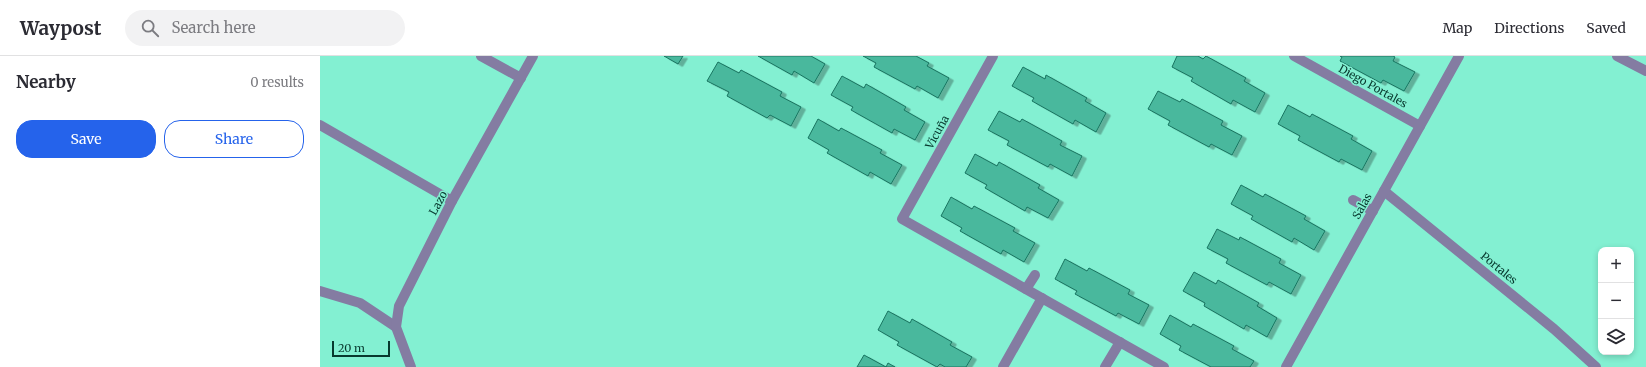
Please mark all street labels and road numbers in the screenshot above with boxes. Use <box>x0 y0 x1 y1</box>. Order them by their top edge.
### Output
street label: Diego Portales <box>1336 61 1410 111</box>
street label: Vicuña <box>922 113 952 152</box>
street label: Lazo <box>426 188 450 218</box>
street label: Salas <box>1349 191 1375 221</box>
street label: Portales <box>1478 249 1520 287</box>

